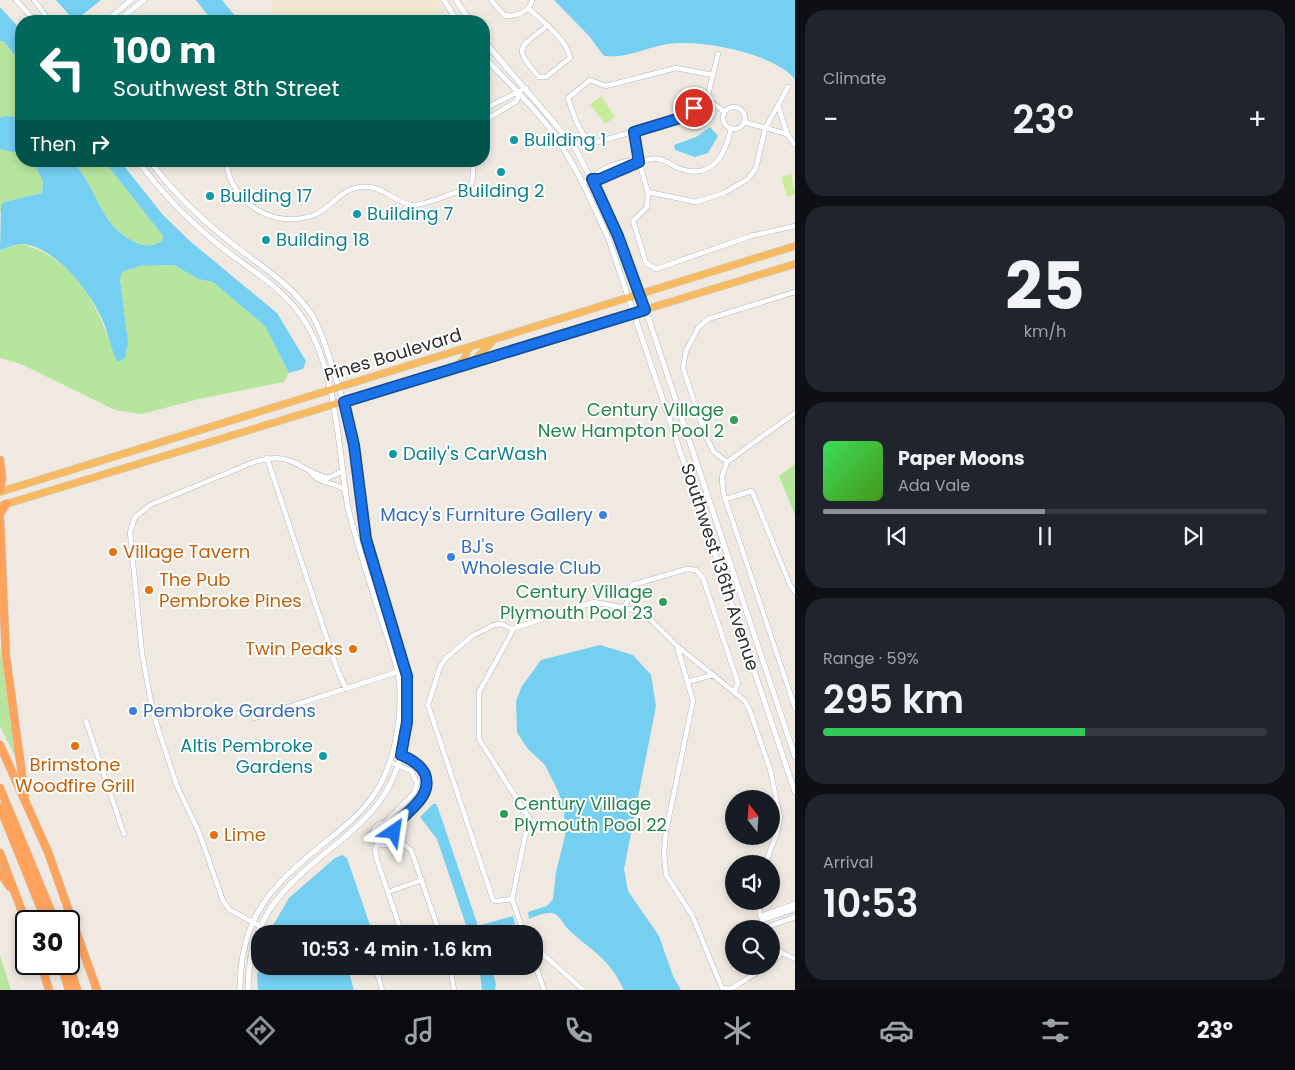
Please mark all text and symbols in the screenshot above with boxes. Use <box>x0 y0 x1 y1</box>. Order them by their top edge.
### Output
text: 100 m <box>113 26 216 75</box>
icon: left <box>30 35 95 100</box>
text: Climate <box>823 67 886 90</box>
text: Southwest 8th Street <box>113 73 339 104</box>
pin <box>673 87 715 129</box>
text: 23° <box>1012 93 1074 146</box>
icon: arrive <box>680 94 708 122</box>
text: − <box>823 100 838 139</box>
text: + <box>1248 100 1267 139</box>
place label: Building 1 <box>524 127 606 152</box>
icon: right <box>86 130 114 158</box>
text: Then <box>30 131 76 158</box>
marker: Building 1 <box>508 134 520 146</box>
marker: Building 2 <box>495 166 507 178</box>
place label: Building 2 <box>458 178 544 203</box>
place label: Building 17 <box>220 183 312 208</box>
marker: Building 17 <box>204 190 216 202</box>
place label: Building 7 <box>367 201 453 226</box>
marker: Building 7 <box>351 208 363 220</box>
place label: Building 18 <box>276 227 370 252</box>
marker: Building 18 <box>260 234 272 246</box>
text: 25 <box>1005 241 1085 332</box>
text: km/h <box>1024 320 1066 343</box>
street label: Pines Boulevard <box>321 322 465 387</box>
place label: Century Village New Hampton Pool 2 <box>538 397 724 443</box>
marker: Century Village New Hampton Pool 2 <box>728 414 740 426</box>
place label: Daily's CarWash <box>403 441 547 466</box>
text: Paper Moons <box>898 445 1025 472</box>
marker: Daily's CarWash <box>387 448 399 460</box>
street label: Southwest 136th Avenue <box>675 460 766 674</box>
text: Ada Vale <box>898 474 970 497</box>
place label: Macy's Furniture Gallery <box>380 502 593 527</box>
marker: Macy's Furniture Gallery <box>597 509 609 521</box>
icon: previous <box>883 522 911 550</box>
icon: pause <box>1031 522 1059 550</box>
icon: next <box>1179 522 1207 550</box>
place label: BJ's Wholesale Club <box>461 534 601 580</box>
place label: Village Tavern <box>123 539 250 564</box>
marker: Village Tavern <box>107 546 119 558</box>
marker: BJ's Wholesale Club <box>445 551 457 563</box>
place label: The Pub Pembroke Pines <box>159 567 302 613</box>
place label: Century Village Plymouth Pool 23 <box>500 579 653 625</box>
marker: The Pub Pembroke Pines <box>143 584 155 596</box>
marker: Century Village Plymouth Pool 23 <box>657 596 669 608</box>
place label: Twin Peaks <box>245 636 343 661</box>
marker: Twin Peaks <box>347 643 359 655</box>
text: Range · 59% <box>823 647 919 670</box>
text: 295 km <box>823 673 964 726</box>
place label: Pembroke Gardens <box>143 698 316 723</box>
marker: Pembroke Gardens <box>127 705 139 717</box>
place label: Altis Pembroke Gardens <box>180 733 313 779</box>
marker: Brimstone Woodfire Grill <box>69 740 81 752</box>
marker: Altis Pembroke Gardens <box>317 750 329 762</box>
place label: Brimstone Woodfire Grill <box>15 752 135 798</box>
north arrow <box>725 790 780 845</box>
map controls <box>725 790 780 975</box>
place label: Century Village Plymouth Pool 22 <box>514 791 667 837</box>
position arrow <box>367 805 419 857</box>
marker: Century Village Plymouth Pool 22 <box>498 808 510 820</box>
place label: Lime <box>224 822 266 847</box>
marker: Lime <box>208 829 220 841</box>
text: Arrival <box>823 851 873 874</box>
button: sound <box>725 855 780 910</box>
text: 10:53 <box>823 877 919 930</box>
speed limit sign: 30 <box>15 910 80 975</box>
button: search <box>725 920 780 975</box>
text: 10:53 · 4 min · 1.6 km <box>302 936 492 963</box>
icon: directions <box>243 1013 278 1048</box>
icon: music <box>402 1013 437 1048</box>
icon: phone <box>561 1013 596 1048</box>
icon: climate <box>720 1013 755 1048</box>
icon: car <box>879 1013 914 1048</box>
icon: filters <box>1038 1013 1073 1048</box>
text: 10:49 <box>62 1015 119 1046</box>
text: 23° <box>1197 1015 1233 1046</box>

